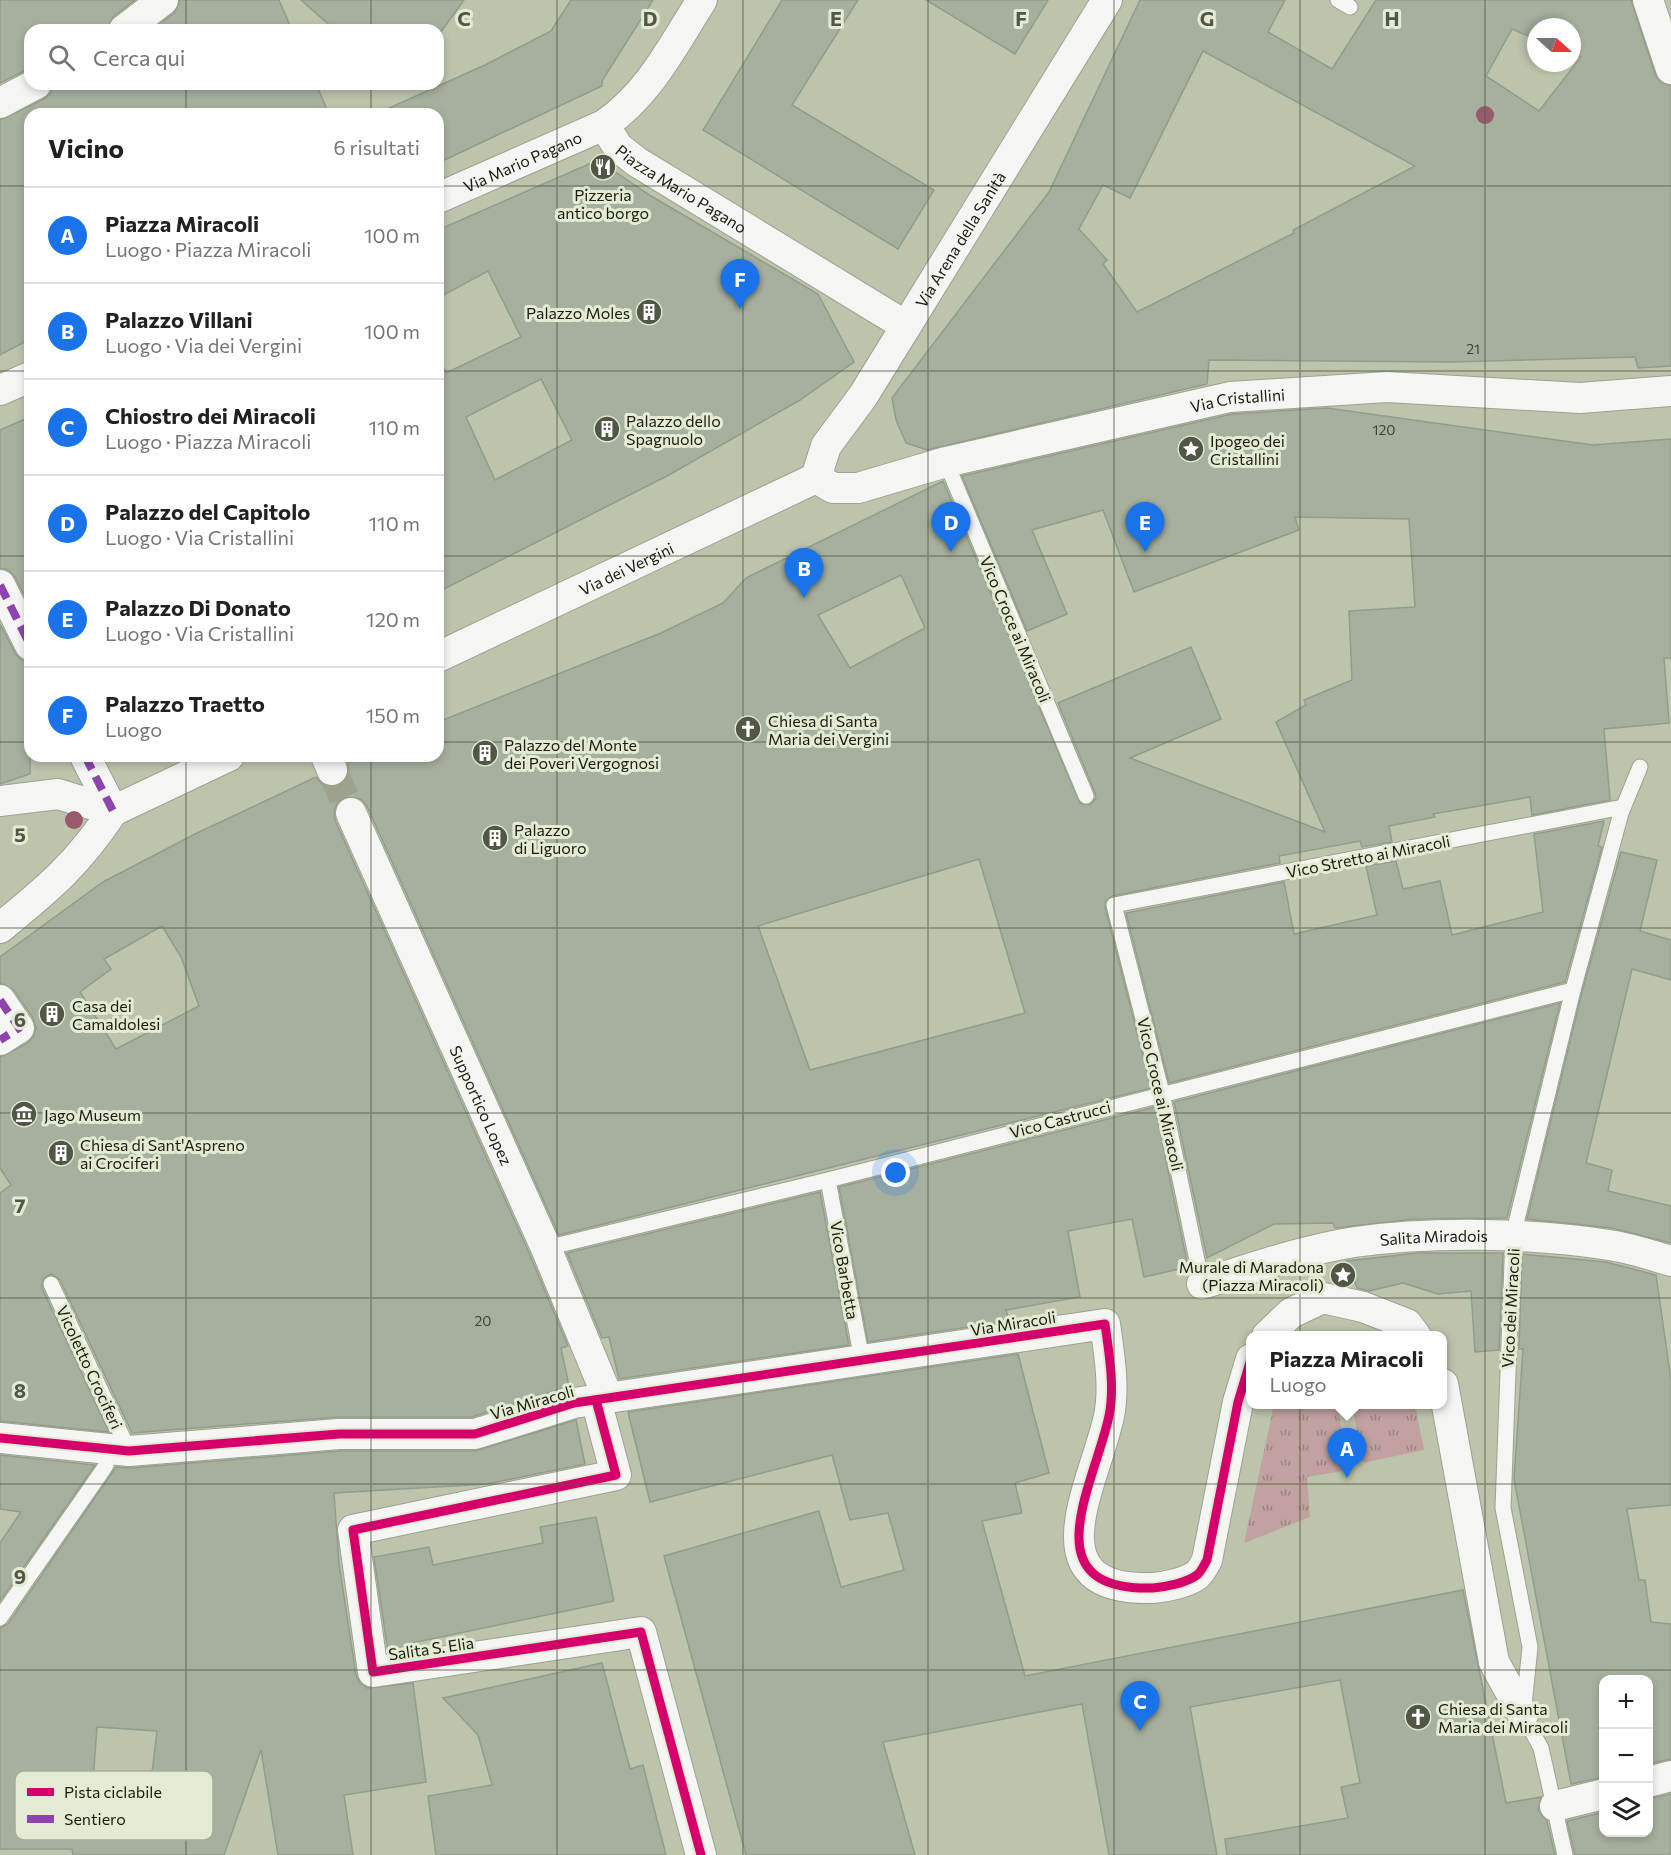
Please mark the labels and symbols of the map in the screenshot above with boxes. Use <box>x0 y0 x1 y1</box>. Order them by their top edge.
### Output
text: C <box>457 6 471 30</box>
text: D <box>643 6 657 30</box>
text: E <box>830 6 842 30</box>
text: F <box>1015 6 1027 30</box>
text: G <box>1200 6 1214 30</box>
text: H <box>1385 6 1400 30</box>
north arrow <box>1527 18 1581 72</box>
street label: Via Mario Pagano <box>460 127 584 195</box>
street label: Piazza Mario Pagano <box>613 140 750 236</box>
restaurant icon: Pizzeria antico borgo <box>588 152 618 182</box>
street label: Via Arena della Sanità <box>911 168 1009 311</box>
place label: Pizzeria antico borgo <box>557 185 649 222</box>
pin: F <box>720 260 760 309</box>
building icon: Palazzo Moles <box>634 297 664 327</box>
place label: Palazzo Moles <box>526 303 630 322</box>
house number: 21 <box>1466 340 1480 357</box>
street label: Via Cristallini <box>1188 384 1286 415</box>
place label: Palazzo dello Spagnuolo <box>626 411 721 448</box>
building icon: Palazzo dello Spagnuolo <box>592 414 622 444</box>
house number: 120 <box>1373 421 1395 438</box>
place label: Ipogeo dei Cristallini <box>1210 431 1285 468</box>
place icon: Ipogeo dei Cristallini <box>1176 434 1206 464</box>
pin: D <box>932 502 970 552</box>
pin: E <box>1126 502 1164 552</box>
street label: Via dei Vergini <box>576 537 676 598</box>
pin: B <box>784 548 824 598</box>
street label: Vico Croce ai Miracoli <box>977 553 1055 705</box>
place label: Chiesa di Santa Maria dei Vergini <box>768 711 889 748</box>
church icon: Chiesa di Santa Maria dei Vergini <box>733 714 763 744</box>
place label: Palazzo del Monte dei Poveri Vergognosi <box>504 735 659 772</box>
building icon: Palazzo del Monte dei Poveri Vergognosi <box>470 738 500 768</box>
place label: Palazzo di Liguoro <box>514 820 587 857</box>
text: 5 <box>14 822 26 846</box>
building icon: Palazzo di Liguoro <box>480 823 510 853</box>
street label: Vico Stretto ai Miracoli <box>1284 831 1452 881</box>
place label: Casa dei Camaldolesi <box>72 996 160 1033</box>
building icon: Casa dei Camaldolesi <box>37 999 67 1029</box>
text: 6 <box>14 1007 26 1031</box>
street label: Vico Croce ai Miracoli <box>1134 1015 1188 1173</box>
street label: Supportico Lopez <box>447 1042 517 1168</box>
street label: Vico Castrucci <box>1007 1096 1113 1142</box>
museum icon: Jago Museum <box>9 1099 39 1129</box>
place label: Jago Museum <box>44 1105 141 1124</box>
place label: Chiesa di Sant'Aspreno ai Crociferi <box>80 1135 245 1172</box>
building icon: Chiesa di Sant'Aspreno ai Crociferi <box>46 1138 76 1168</box>
your location <box>881 1158 910 1187</box>
text: 7 <box>15 1193 26 1217</box>
street label: Vico Barbetta <box>827 1219 863 1321</box>
street label: Salita Miradois <box>1379 1225 1488 1248</box>
street label: Vico dei Miracoli <box>1497 1247 1523 1369</box>
place label: Murale di Maradona (Piazza Miracoli) <box>1179 1257 1324 1294</box>
place icon: Murale di Maradona (Piazza Miracoli) <box>1328 1260 1358 1290</box>
street label: Vicoletto Crociferi <box>53 1302 127 1432</box>
street label: Via Miracoli <box>969 1307 1057 1339</box>
house number: 20 <box>475 1312 491 1329</box>
text: 8 <box>14 1378 26 1402</box>
street label: Via Miracoli <box>488 1381 576 1423</box>
pin: A <box>1328 1428 1366 1478</box>
text: 9 <box>14 1564 26 1588</box>
street label: Salita S. Elia <box>387 1633 475 1663</box>
pin: C <box>1120 1682 1160 1731</box>
place label: Chiesa di Santa Maria dei Miracoli <box>1438 1699 1568 1736</box>
church icon: Chiesa di Santa Maria dei Miracoli <box>1403 1702 1433 1732</box>
legend <box>15 1771 213 1840</box>
text: Pista ciclabile <box>64 1782 162 1801</box>
text: Sentiero <box>64 1809 126 1828</box>

